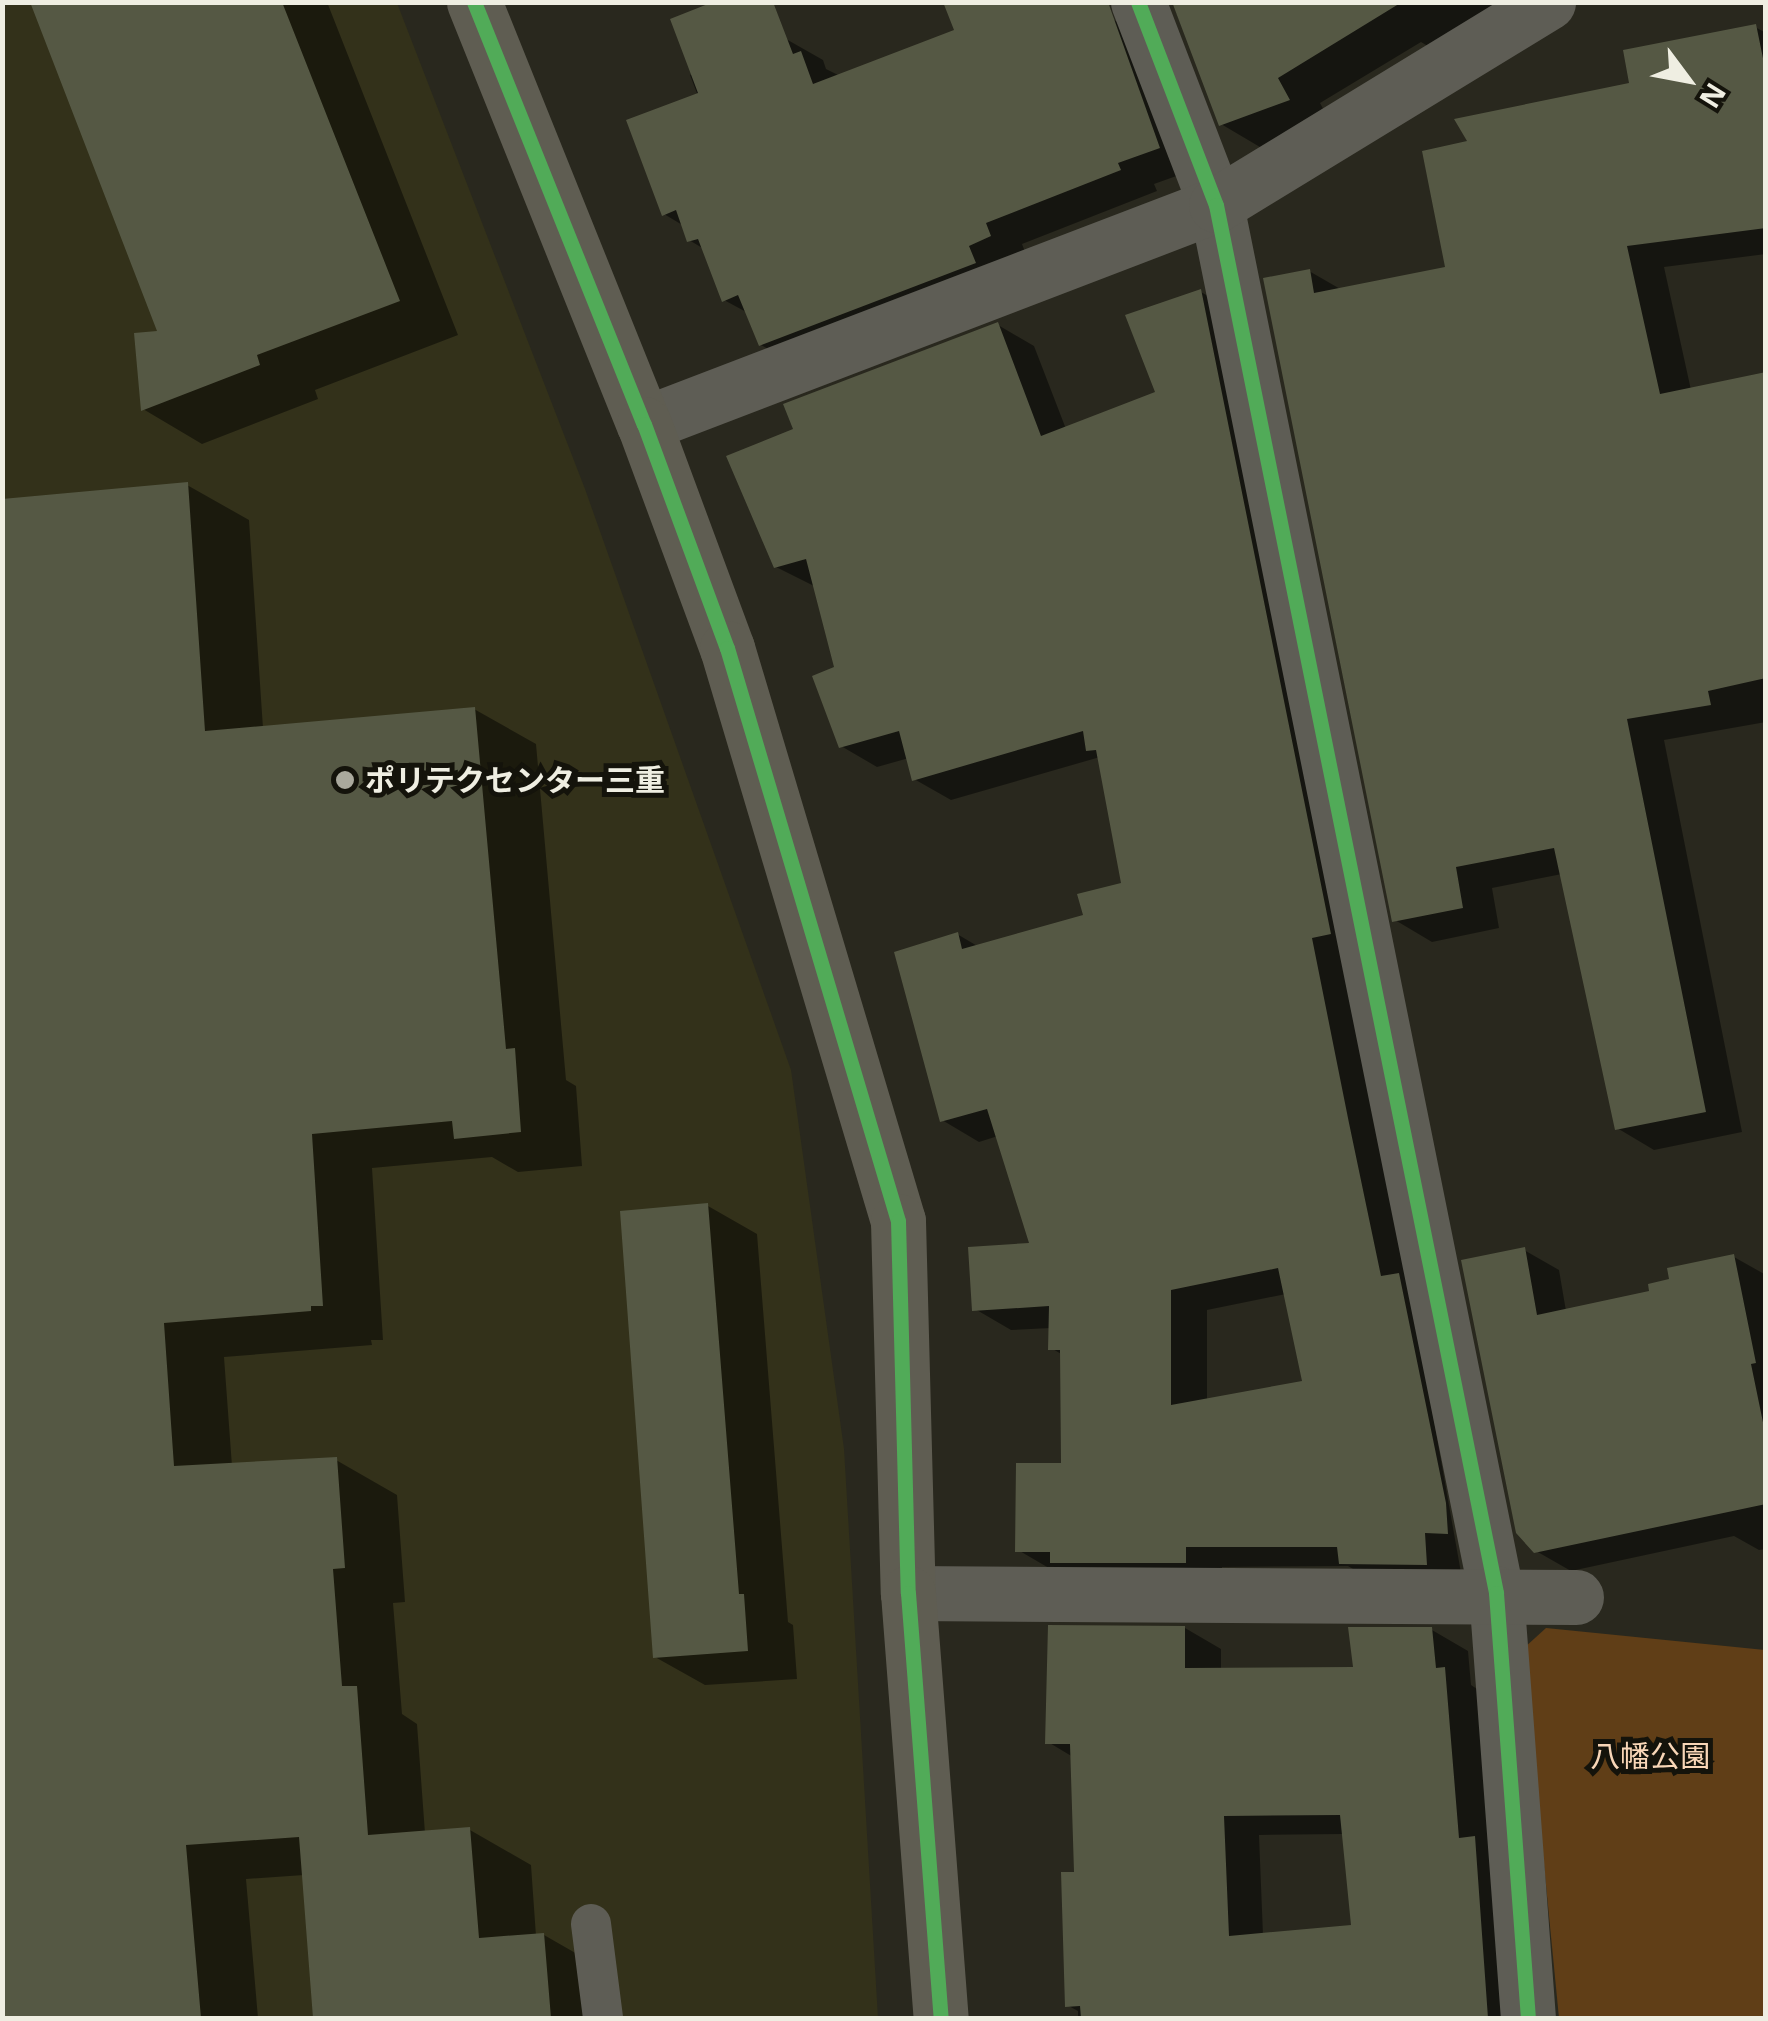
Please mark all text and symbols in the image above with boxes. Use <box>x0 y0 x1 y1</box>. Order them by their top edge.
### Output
north arrow <box>1638 30 1738 130</box>
text: N <box>1691 76 1736 116</box>
place label: ポリテクセンター三重 <box>365 762 665 798</box>
marker: ポリテクセンター三重 <box>334 769 356 791</box>
park label: 八幡公園 <box>1590 1738 1710 1774</box>

